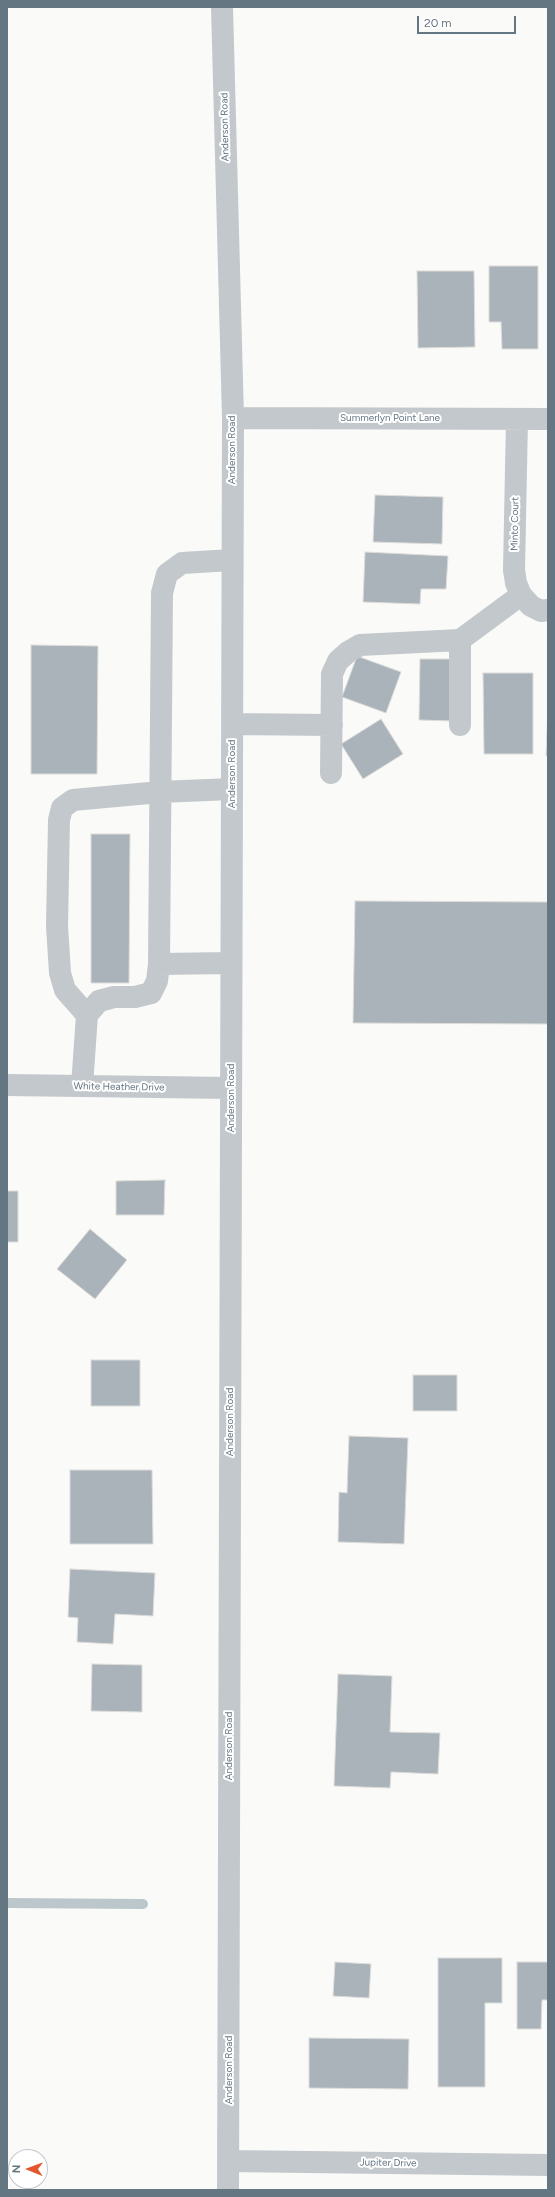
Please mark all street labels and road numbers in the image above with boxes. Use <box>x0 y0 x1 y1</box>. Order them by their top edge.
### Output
street label: Anderson Road <box>218 93 232 161</box>
street label: Summerlyn Point Lane <box>340 412 440 424</box>
street label: Anderson Road <box>226 416 238 484</box>
street label: Minto Court <box>509 497 521 551</box>
street label: Anderson Road <box>226 740 238 808</box>
street label: Anderson Road <box>225 1064 237 1132</box>
street label: White Heather Drive <box>73 1080 165 1094</box>
street label: Anderson Road <box>224 1388 236 1456</box>
street label: Anderson Road <box>223 1712 235 1780</box>
street label: Anderson Road <box>223 2036 235 2104</box>
street label: Jupiter Drive <box>359 2157 417 2169</box>

